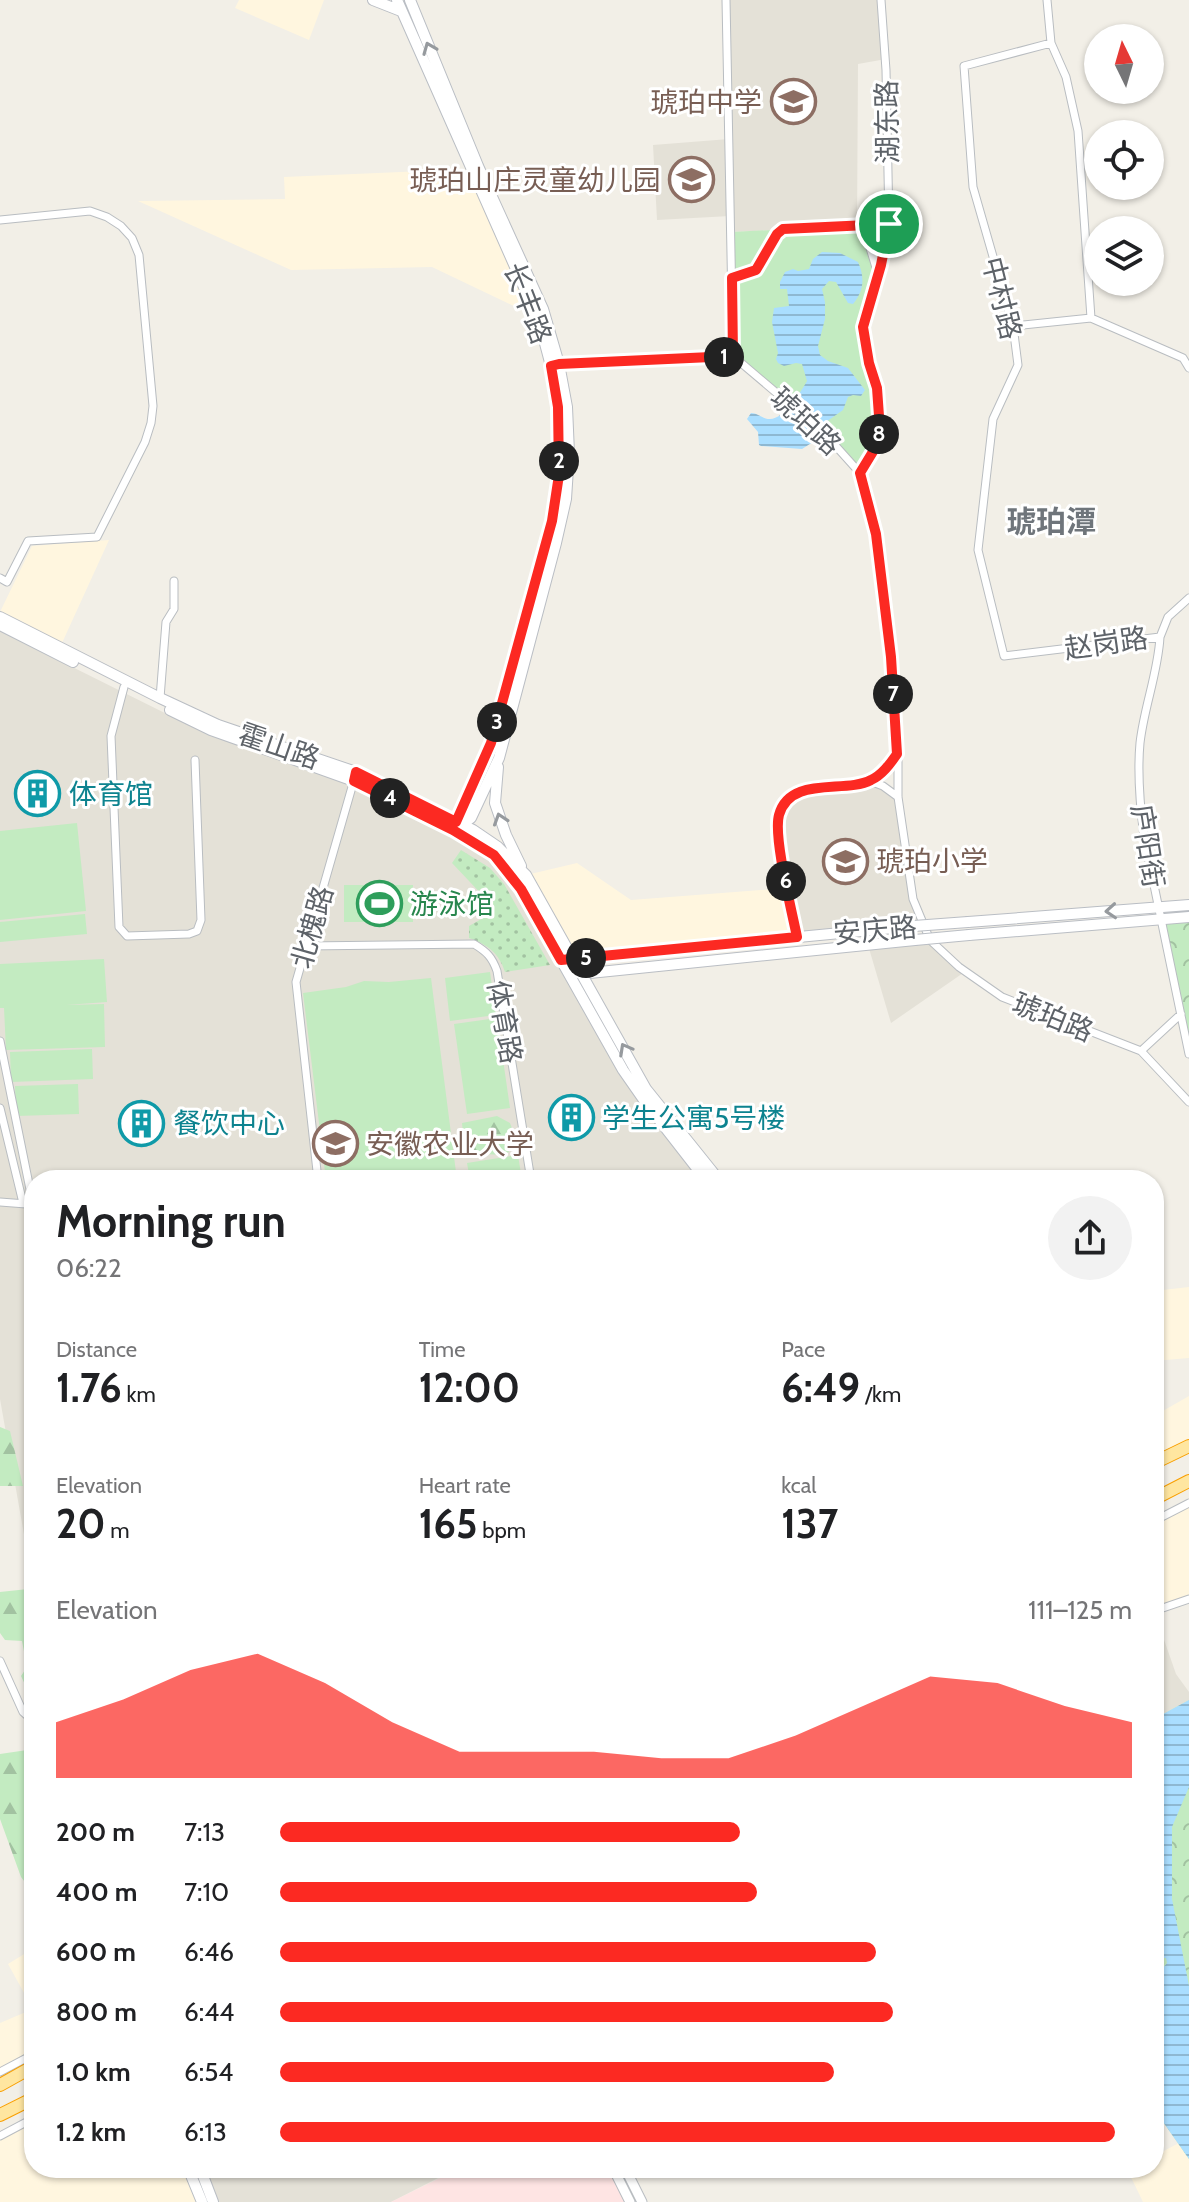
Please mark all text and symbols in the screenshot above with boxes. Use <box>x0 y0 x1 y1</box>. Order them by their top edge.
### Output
north arrow <box>1084 24 1164 104</box>
map controls <box>1084 24 1164 296</box>
one-way arrow <box>423 42 439 56</box>
school or university icon: 琥珀中学 <box>769 78 817 126</box>
street label: 湖东路 <box>869 80 905 164</box>
place label: 琥珀中学 <box>650 85 762 119</box>
button: locate <box>1084 120 1164 200</box>
school or university icon: 琥珀山庄灵童幼儿园 <box>668 156 716 204</box>
place label: 琥珀山庄灵童幼儿园 <box>409 163 661 197</box>
pin <box>855 190 923 258</box>
icon: arrive <box>867 202 911 246</box>
button: layers <box>1084 216 1164 296</box>
street label: 中村路 <box>975 253 1029 343</box>
street label: 长丰路 <box>497 258 559 348</box>
pin: 1 <box>704 337 744 377</box>
text: 1 <box>720 343 728 370</box>
street label: 琥珀路 <box>764 380 848 462</box>
pin: 8 <box>859 414 899 454</box>
text: 8 <box>872 420 886 447</box>
pin: 2 <box>539 441 579 481</box>
text: 2 <box>553 447 565 474</box>
district label: 琥珀潭 <box>1006 503 1096 540</box>
street label: 赵岗路 <box>1062 620 1150 666</box>
pin: 7 <box>873 674 913 714</box>
text: 7 <box>887 680 899 707</box>
pin: 3 <box>477 702 517 742</box>
text: 3 <box>491 708 503 735</box>
street label: 霍山路 <box>234 716 324 776</box>
building icon: 体育馆 <box>14 770 62 818</box>
place label: 体育馆 <box>69 777 153 811</box>
pin: 4 <box>370 778 410 818</box>
text: 4 <box>383 784 397 811</box>
street label: 庐阳街 <box>1125 802 1171 890</box>
one-way arrow <box>494 812 510 826</box>
school or university icon: 琥珀小学 <box>821 837 869 885</box>
place label: 琥珀小学 <box>876 844 988 878</box>
pin: 6 <box>766 861 806 901</box>
text: 6 <box>780 867 792 894</box>
sports icon: 游泳馆 <box>355 880 403 928</box>
street label: 北槐路 <box>284 882 340 972</box>
place label: 游泳馆 <box>410 887 494 921</box>
one-way arrow <box>1104 902 1117 919</box>
street label: 安庆路 <box>832 909 918 951</box>
pin: 5 <box>566 938 606 978</box>
text: 5 <box>580 944 592 971</box>
street label: 体育路 <box>481 978 529 1066</box>
street label: 琥珀路 <box>1008 986 1098 1048</box>
one-way arrow <box>619 1043 635 1058</box>
building icon: 学生公寓5号楼 <box>547 1094 595 1142</box>
building icon: 餐饮中心 <box>118 1099 166 1147</box>
place label: 学生公寓5号楼 <box>602 1101 785 1135</box>
place label: 餐饮中心 <box>173 1106 285 1140</box>
school or university icon: 安徽农业大学 <box>311 1120 359 1168</box>
place label: 安徽农业大学 <box>366 1127 534 1161</box>
text: Morning run <box>56 1195 286 1248</box>
button: share <box>1048 1196 1132 1280</box>
text: 06:22 <box>56 1252 122 1284</box>
text: Distance <box>56 1336 137 1363</box>
text: Time <box>419 1336 465 1363</box>
text: Pace <box>781 1336 825 1363</box>
text: 1.76 <box>56 1363 122 1412</box>
text: 12:00 <box>419 1363 520 1412</box>
text: 6:49 <box>781 1363 860 1412</box>
text: km <box>122 1381 156 1408</box>
text: /km <box>860 1381 901 1408</box>
text: Elevation <box>56 1472 142 1499</box>
text: Heart rate <box>419 1472 511 1499</box>
text: kcal <box>781 1472 816 1499</box>
text: 20 <box>56 1499 105 1548</box>
text: 165 <box>419 1499 477 1548</box>
text: 137 <box>781 1499 838 1548</box>
text: m <box>105 1517 130 1544</box>
text: bpm <box>477 1517 526 1544</box>
text: Elevation <box>56 1594 158 1626</box>
text: 111–125 m <box>1028 1594 1132 1626</box>
text: 200 m <box>56 1816 135 1848</box>
text: 7:13 <box>184 1816 225 1848</box>
text: 400 m <box>56 1876 137 1908</box>
text: 7:10 <box>184 1876 229 1908</box>
text: 600 m <box>56 1936 136 1968</box>
text: 6:46 <box>184 1936 234 1968</box>
text: 800 m <box>56 1996 137 2028</box>
text: 6:44 <box>184 1996 234 2028</box>
text: 1.0 km <box>56 2056 131 2088</box>
text: 6:54 <box>184 2056 233 2088</box>
text: 1.2 km <box>56 2116 126 2148</box>
text: 6:13 <box>184 2116 227 2148</box>

